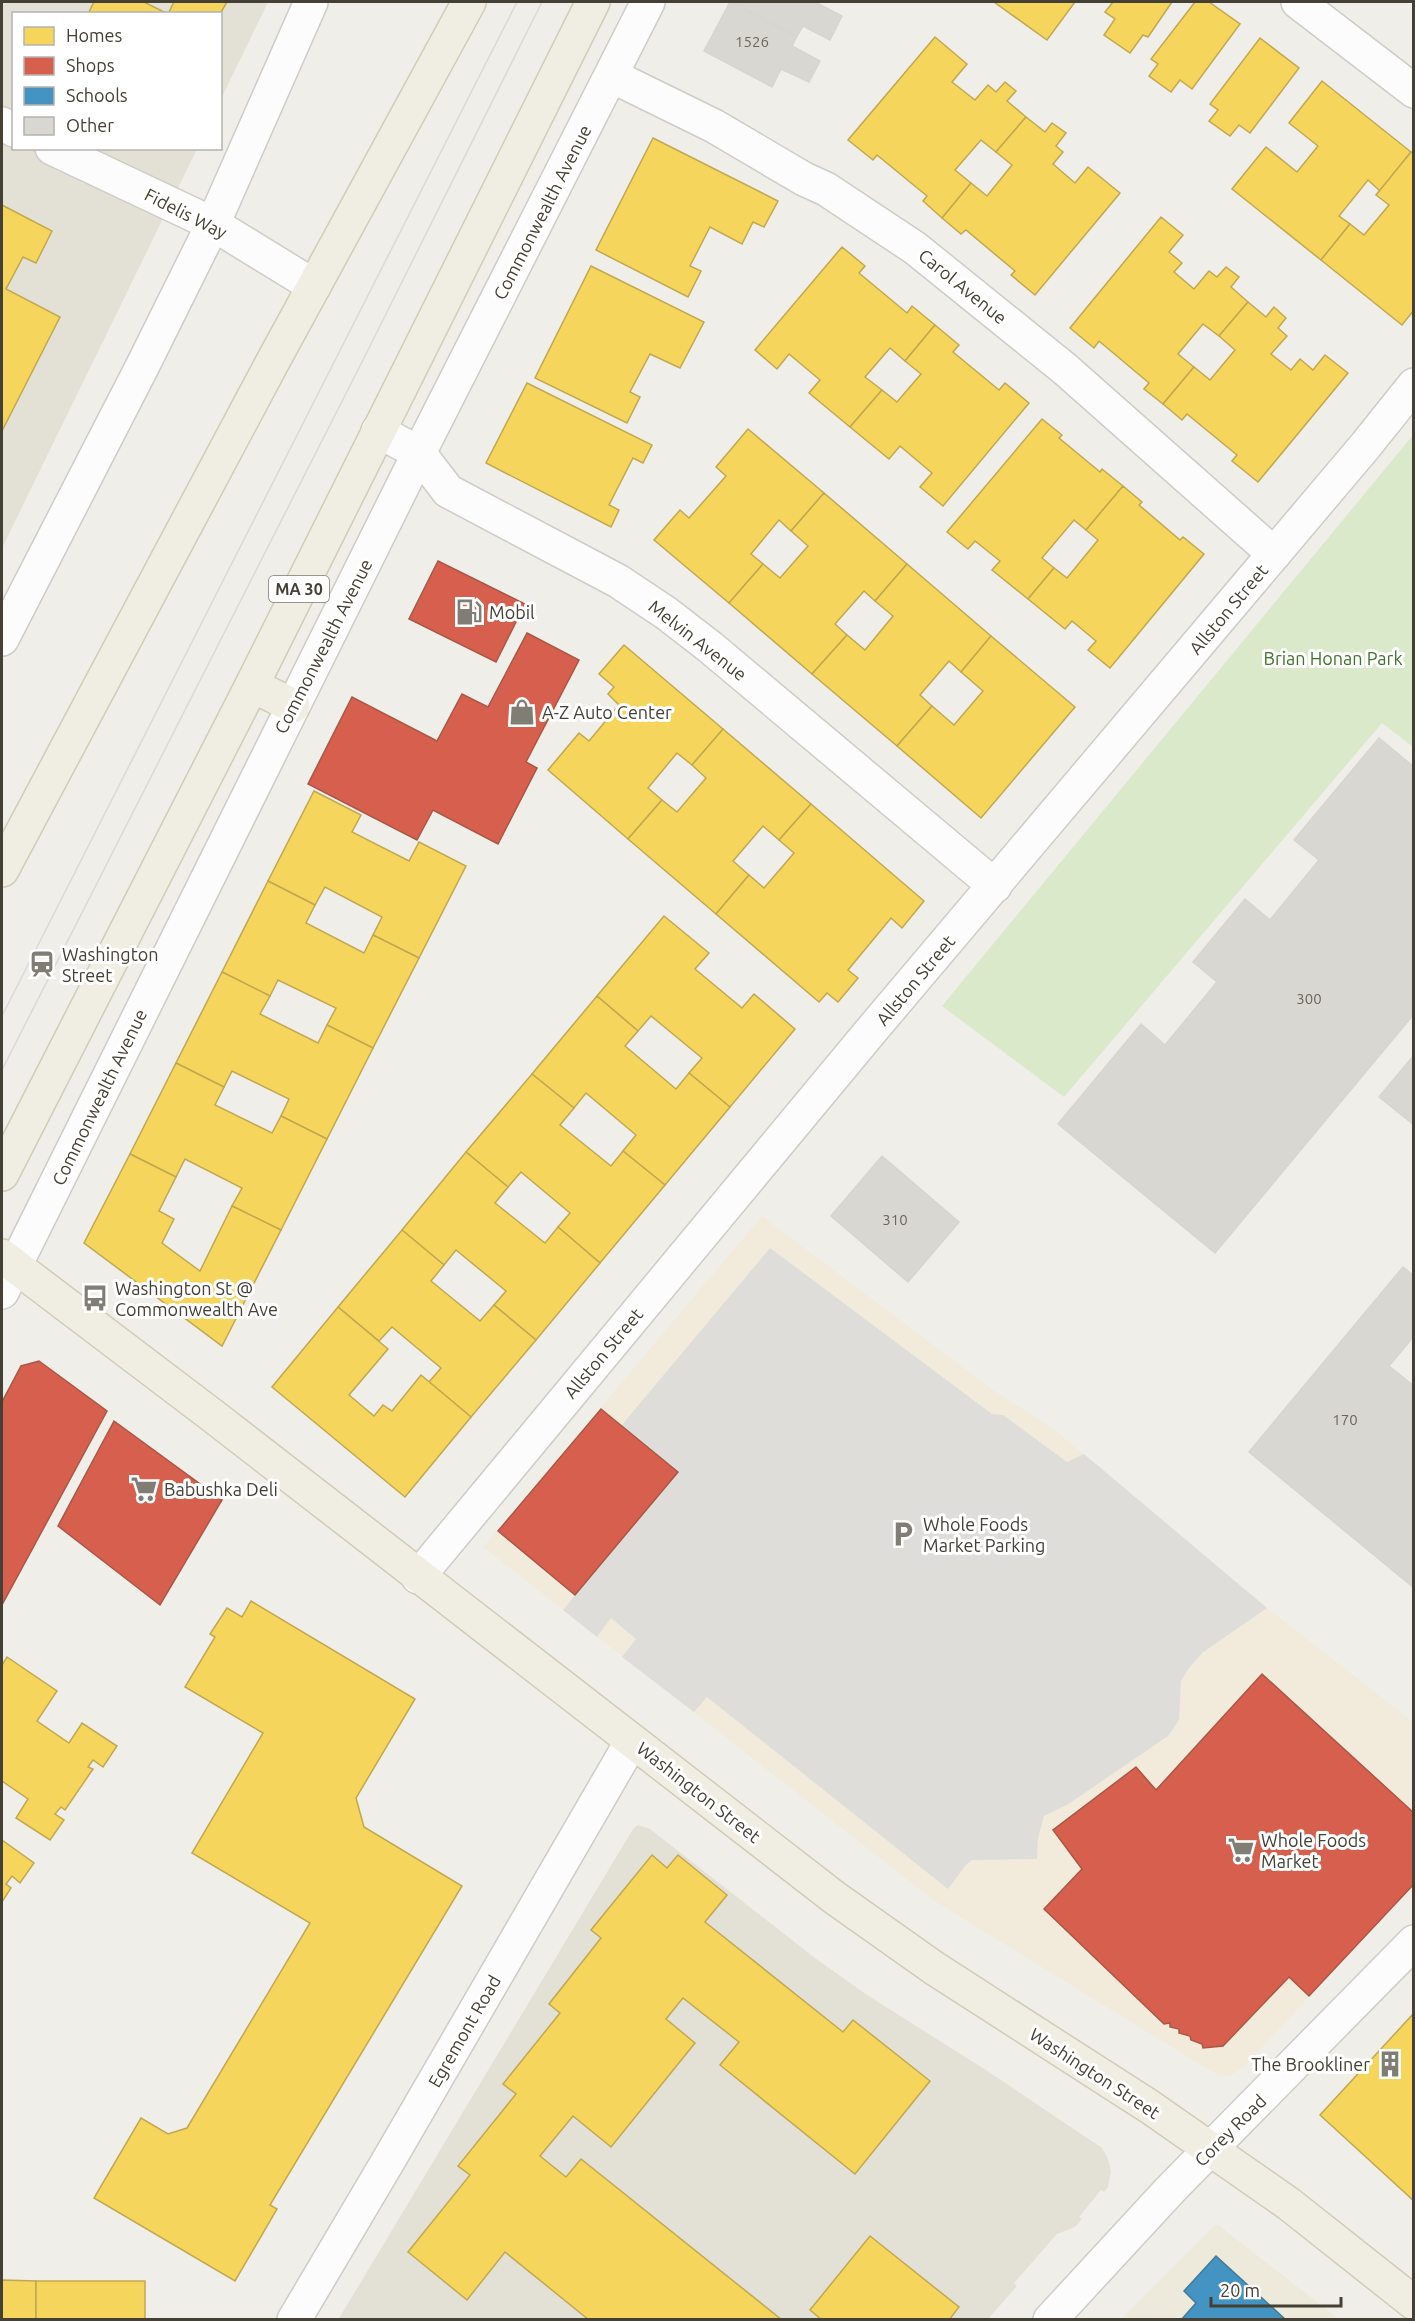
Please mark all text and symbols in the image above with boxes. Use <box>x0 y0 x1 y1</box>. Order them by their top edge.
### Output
legend <box>12 12 222 150</box>
text: Homes <box>66 25 123 45</box>
house number: 1526 <box>735 33 769 50</box>
text: Shops <box>66 55 115 75</box>
text: Schools <box>66 85 128 105</box>
text: Other <box>66 115 114 135</box>
street label: Commonwealth Avenue <box>489 121 595 303</box>
street label: Fidelis Way <box>142 184 231 242</box>
street label: Carol Avenue <box>915 245 1011 327</box>
street label: Commonwealth Avenue <box>270 555 376 737</box>
street label: Allston Street <box>1185 560 1271 658</box>
road number: MA 30 <box>269 576 329 602</box>
street label: Melvin Avenue <box>645 596 751 684</box>
fuel station icon: Mobil <box>454 597 484 627</box>
place label: Mobil <box>489 602 535 622</box>
park label: Brian Honan Park <box>1263 648 1403 668</box>
shop icon: A-Z Auto Center <box>507 697 537 727</box>
place label: A-Z Auto Center <box>542 702 672 722</box>
street label: Allston Street <box>872 931 958 1029</box>
place label: Washington Street <box>62 944 158 985</box>
station icon: Washington Street <box>27 949 57 979</box>
house number: 300 <box>1296 990 1322 1007</box>
street label: Commonwealth Avenue <box>48 1006 150 1188</box>
house number: 310 <box>882 1211 908 1228</box>
place label: Washington St @ Commonwealth Ave <box>115 1278 278 1319</box>
bus stop icon: Washington St @ Commonwealth Ave <box>80 1283 110 1313</box>
street label: Allston Street <box>560 1304 646 1402</box>
house number: 170 <box>1332 1411 1358 1428</box>
supermarket icon: Babushka Deli <box>129 1474 159 1504</box>
place label: Babushka Deli <box>164 1479 278 1499</box>
place label: Whole Foods Market Parking <box>923 1514 1045 1555</box>
parking icon: Whole Foods Market Parking <box>888 1519 918 1549</box>
street label: Washington Street <box>633 1738 765 1846</box>
place label: Whole Foods Market <box>1261 1830 1366 1871</box>
supermarket icon: Whole Foods Market <box>1226 1835 1256 1865</box>
street label: Egremont Road <box>424 1971 504 2091</box>
street label: Washington Street <box>1026 2024 1164 2122</box>
building icon: The Brookliner <box>1375 2049 1405 2079</box>
place label: The Brookliner <box>1251 2054 1370 2074</box>
street label: Corey Road <box>1190 2090 1270 2170</box>
scale bar <box>1211 2270 1342 2308</box>
text: 20 m <box>1220 2280 1260 2300</box>

